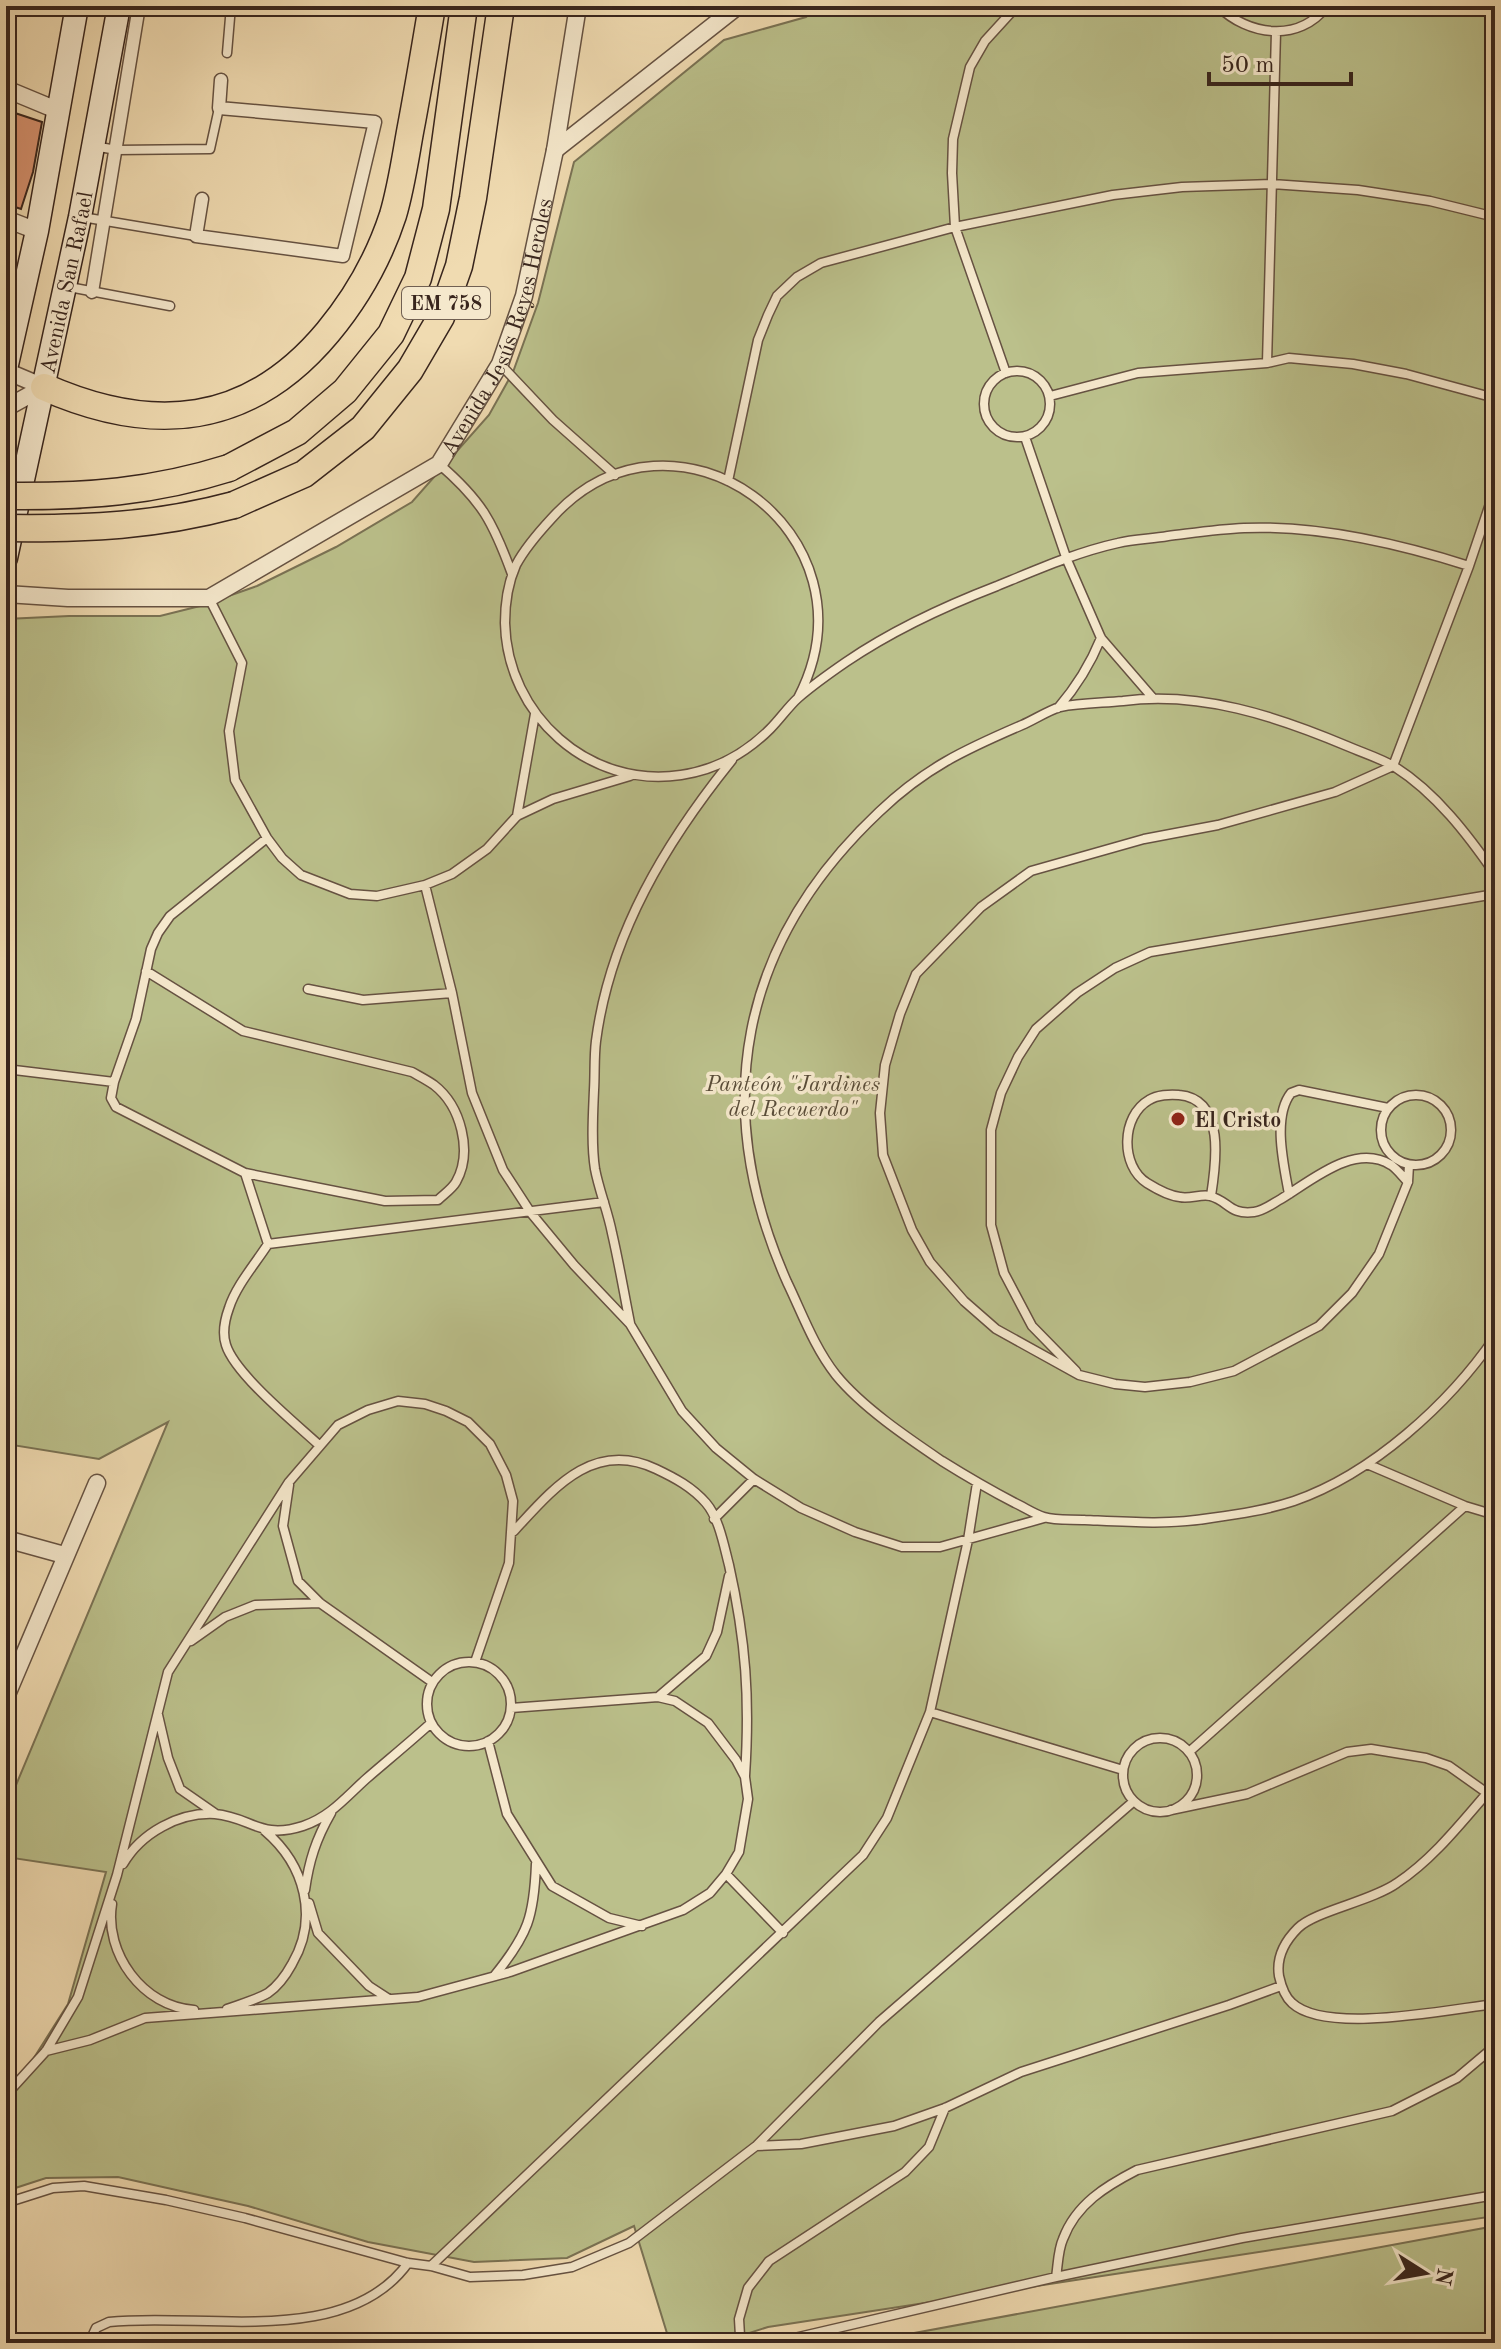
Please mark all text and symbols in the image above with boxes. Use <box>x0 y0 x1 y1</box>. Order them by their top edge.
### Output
scale bar <box>1209 36 1351 86</box>
text: 50 m <box>1221 54 1275 78</box>
street label: Avenida San Rafael <box>37 190 98 376</box>
street label: Avenida Jesús Reyes Heroles <box>438 196 557 460</box>
road number: EM 758 <box>402 287 490 319</box>
park label: Panteón "Jardines del Recuerdo" <box>705 1074 880 1121</box>
marker: El Cristo <box>1169 1110 1187 1128</box>
place label: El Cristo <box>1194 1110 1281 1132</box>
north arrow <box>1385 2233 1465 2313</box>
text: N <box>1430 2266 1455 2287</box>

